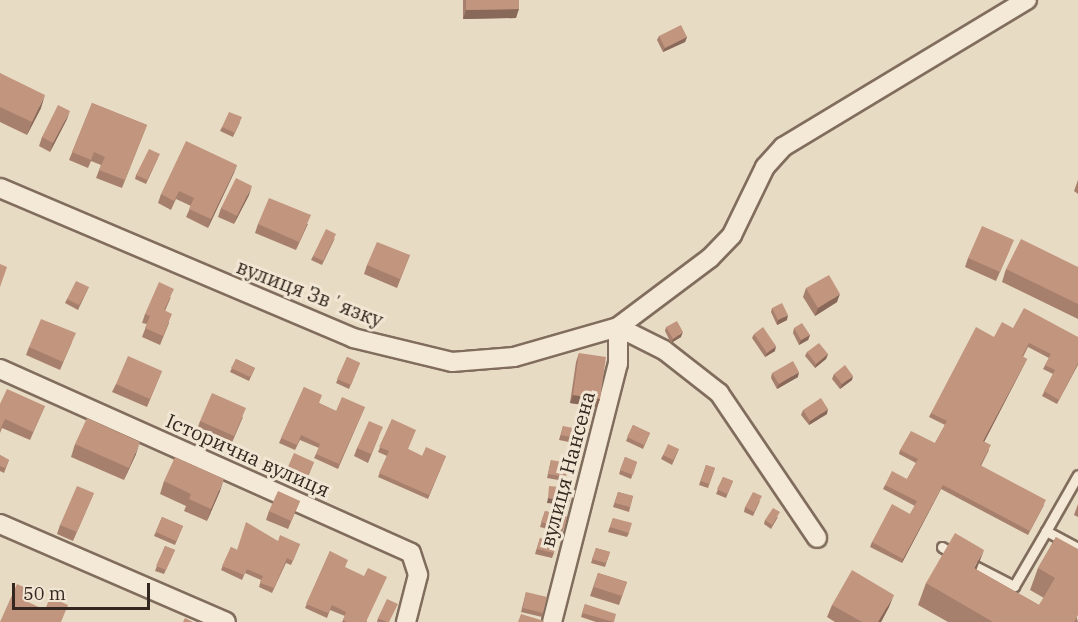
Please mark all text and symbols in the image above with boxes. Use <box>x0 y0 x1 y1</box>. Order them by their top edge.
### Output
street label: вулиця Звʼязку <box>233 254 387 332</box>
street label: вулиця Нансена <box>535 388 599 550</box>
street label: Історична вулиця <box>162 408 334 502</box>
scale bar <box>15 571 153 609</box>
text: 50 m <box>23 582 66 605</box>

